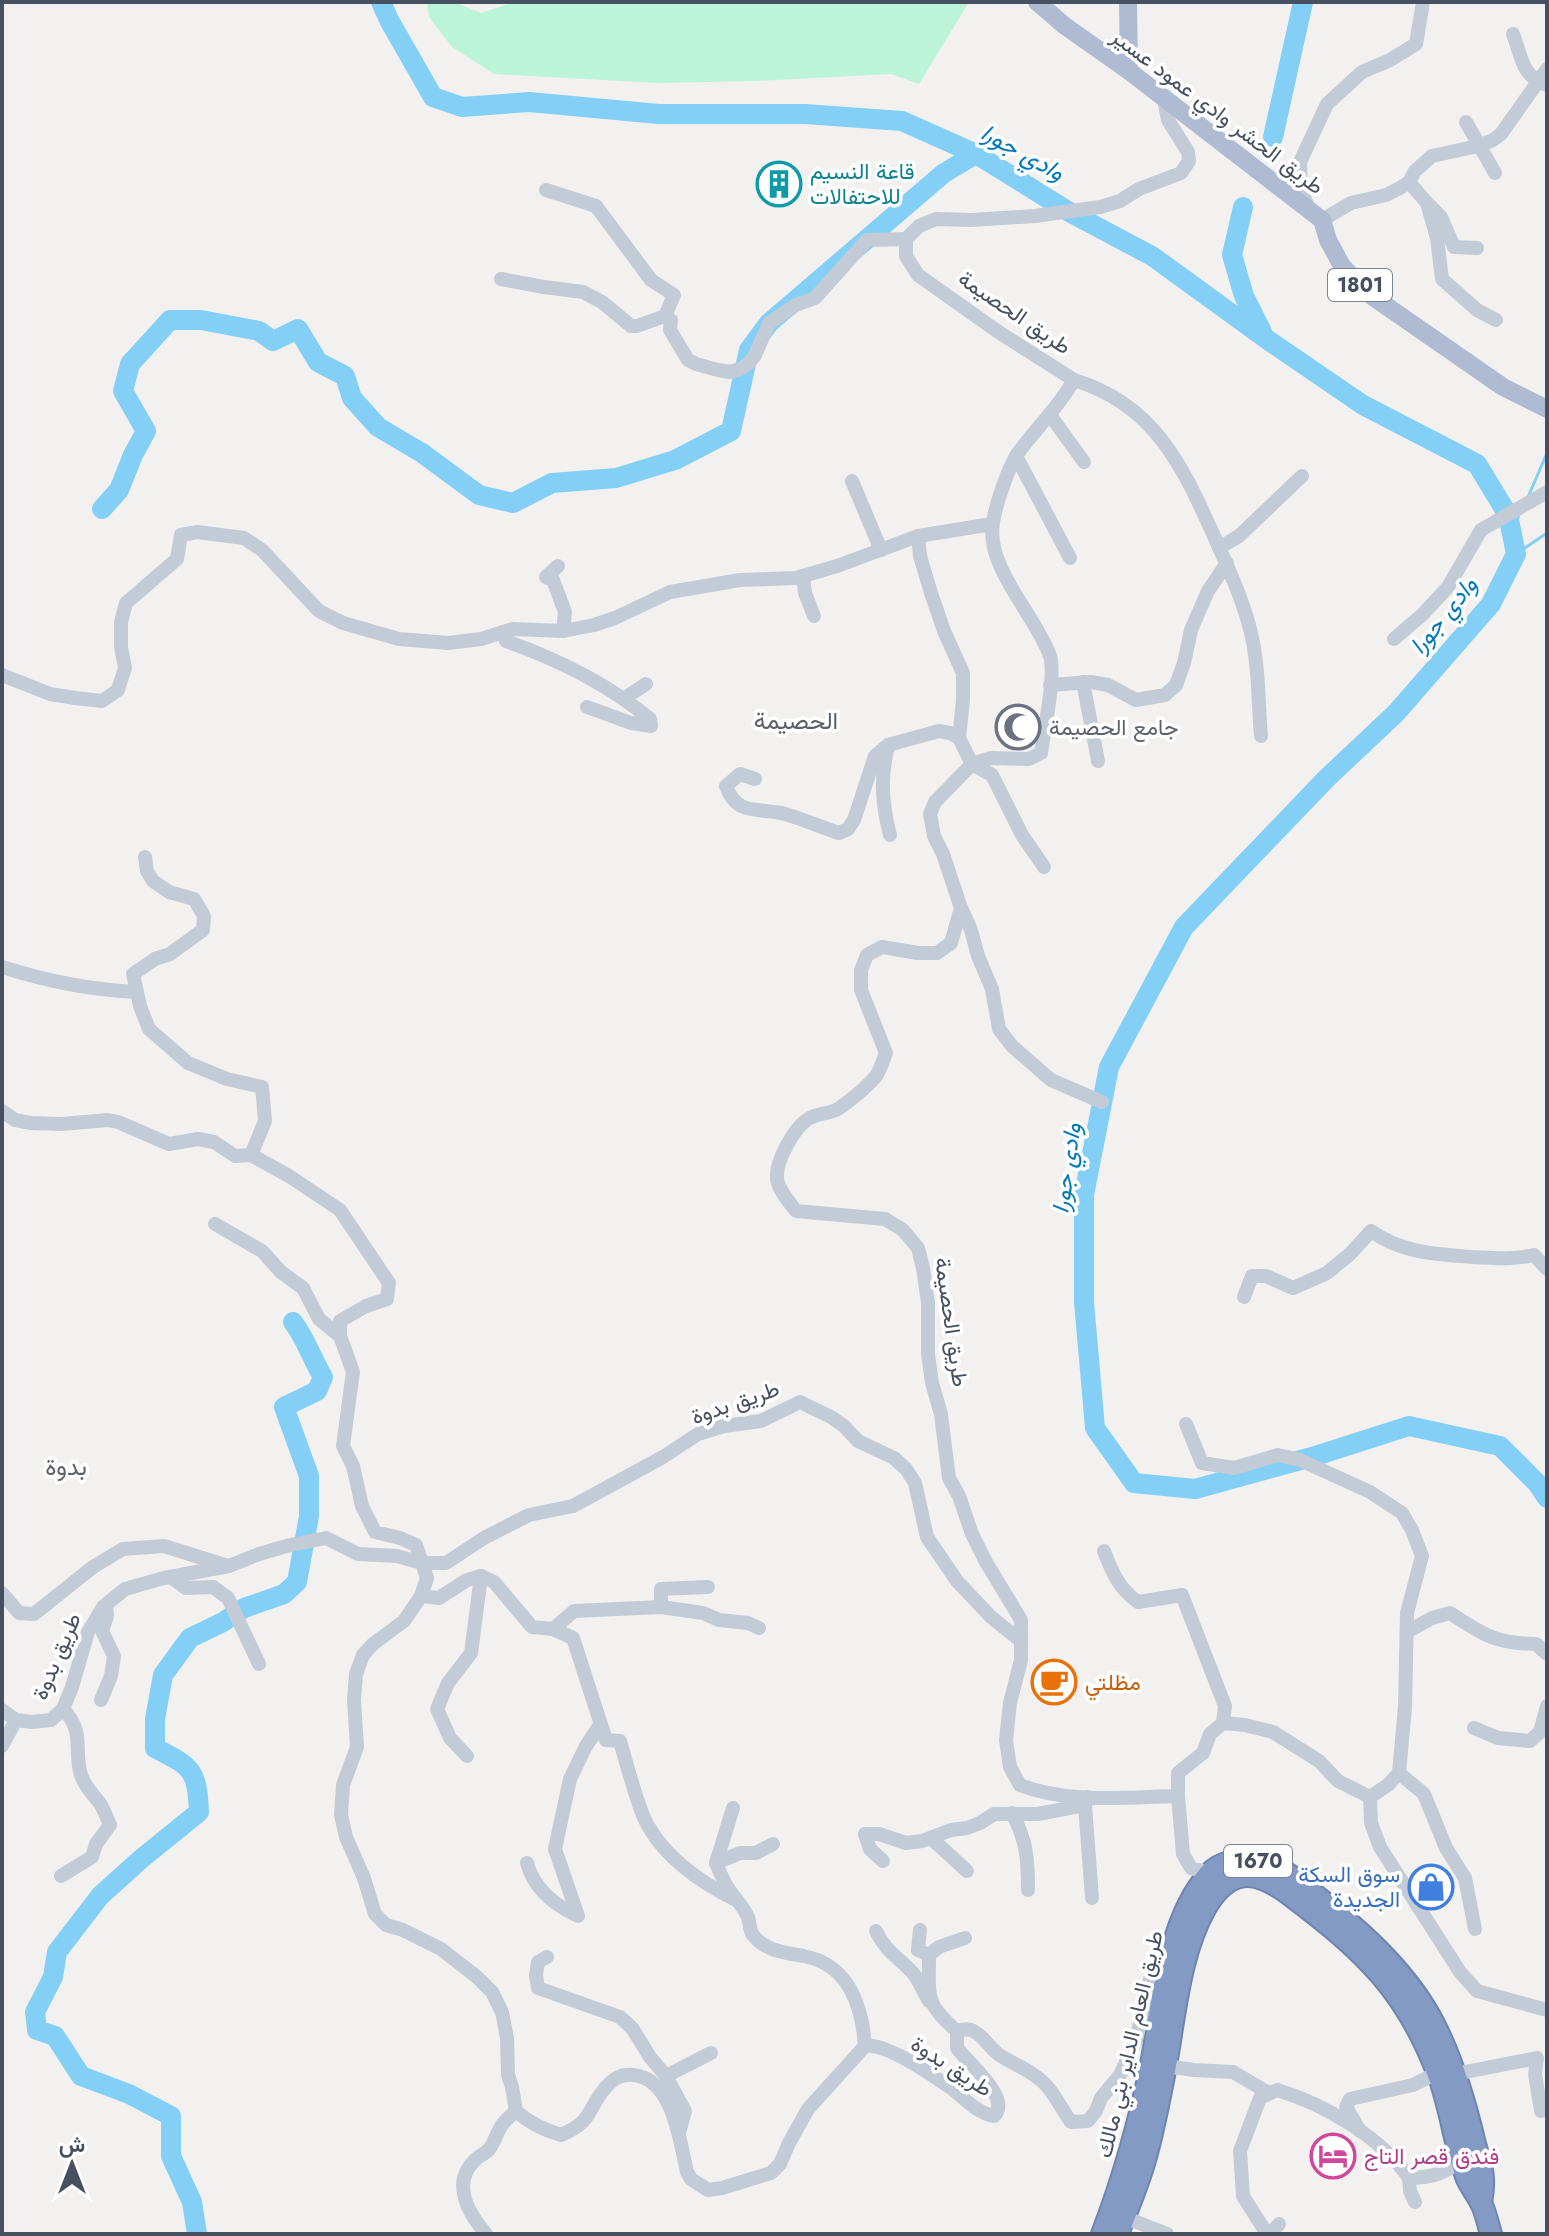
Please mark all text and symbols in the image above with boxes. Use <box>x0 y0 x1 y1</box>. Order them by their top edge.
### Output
street label: طريق الحشر وادي عمود عسير <box>1102 20 1331 204</box>
water label: وادي جورا <box>974 115 1071 191</box>
place label: قاعة النسيم للاحتفالات <box>810 155 915 212</box>
building icon: قاعة النسيم للاحتفالات <box>755 160 803 208</box>
street label: طريق الحصيمة <box>952 262 1078 362</box>
road number: 1801 <box>1328 269 1392 301</box>
water label: وادي جورا <box>1401 568 1487 663</box>
district label: الحصيمة <box>754 703 838 738</box>
mosque icon: جامع الحصيمة <box>994 703 1042 751</box>
place label: جامع الحصيمة <box>1049 711 1178 743</box>
water label: وادي جورا <box>1042 1120 1092 1216</box>
street label: طريق الحصيمة <box>927 1255 977 1389</box>
street label: طريق بدوة <box>687 1372 783 1432</box>
district label: بدوة <box>45 1449 87 1484</box>
street label: طريق بدوة <box>23 1608 89 1704</box>
cafe icon: مظلتي <box>1030 1658 1078 1706</box>
place label: مظلتي <box>1085 1666 1141 1701</box>
road number: 1670 <box>1224 1845 1292 1877</box>
place label: سوق السكة الجديدة <box>1298 1858 1400 1915</box>
shop icon: سوق السكة الجديدة <box>1407 1863 1455 1911</box>
street label: طريق العام الداير بني مالك <box>1087 1927 1174 2161</box>
street label: طريق بدوة <box>905 2028 999 2104</box>
north arrow <box>32 2124 112 2204</box>
text: ش <box>59 2128 85 2160</box>
hotel icon: فندق قصر التاج <box>1309 2132 1357 2180</box>
place label: فندق قصر التاج <box>1364 2140 1499 2172</box>

